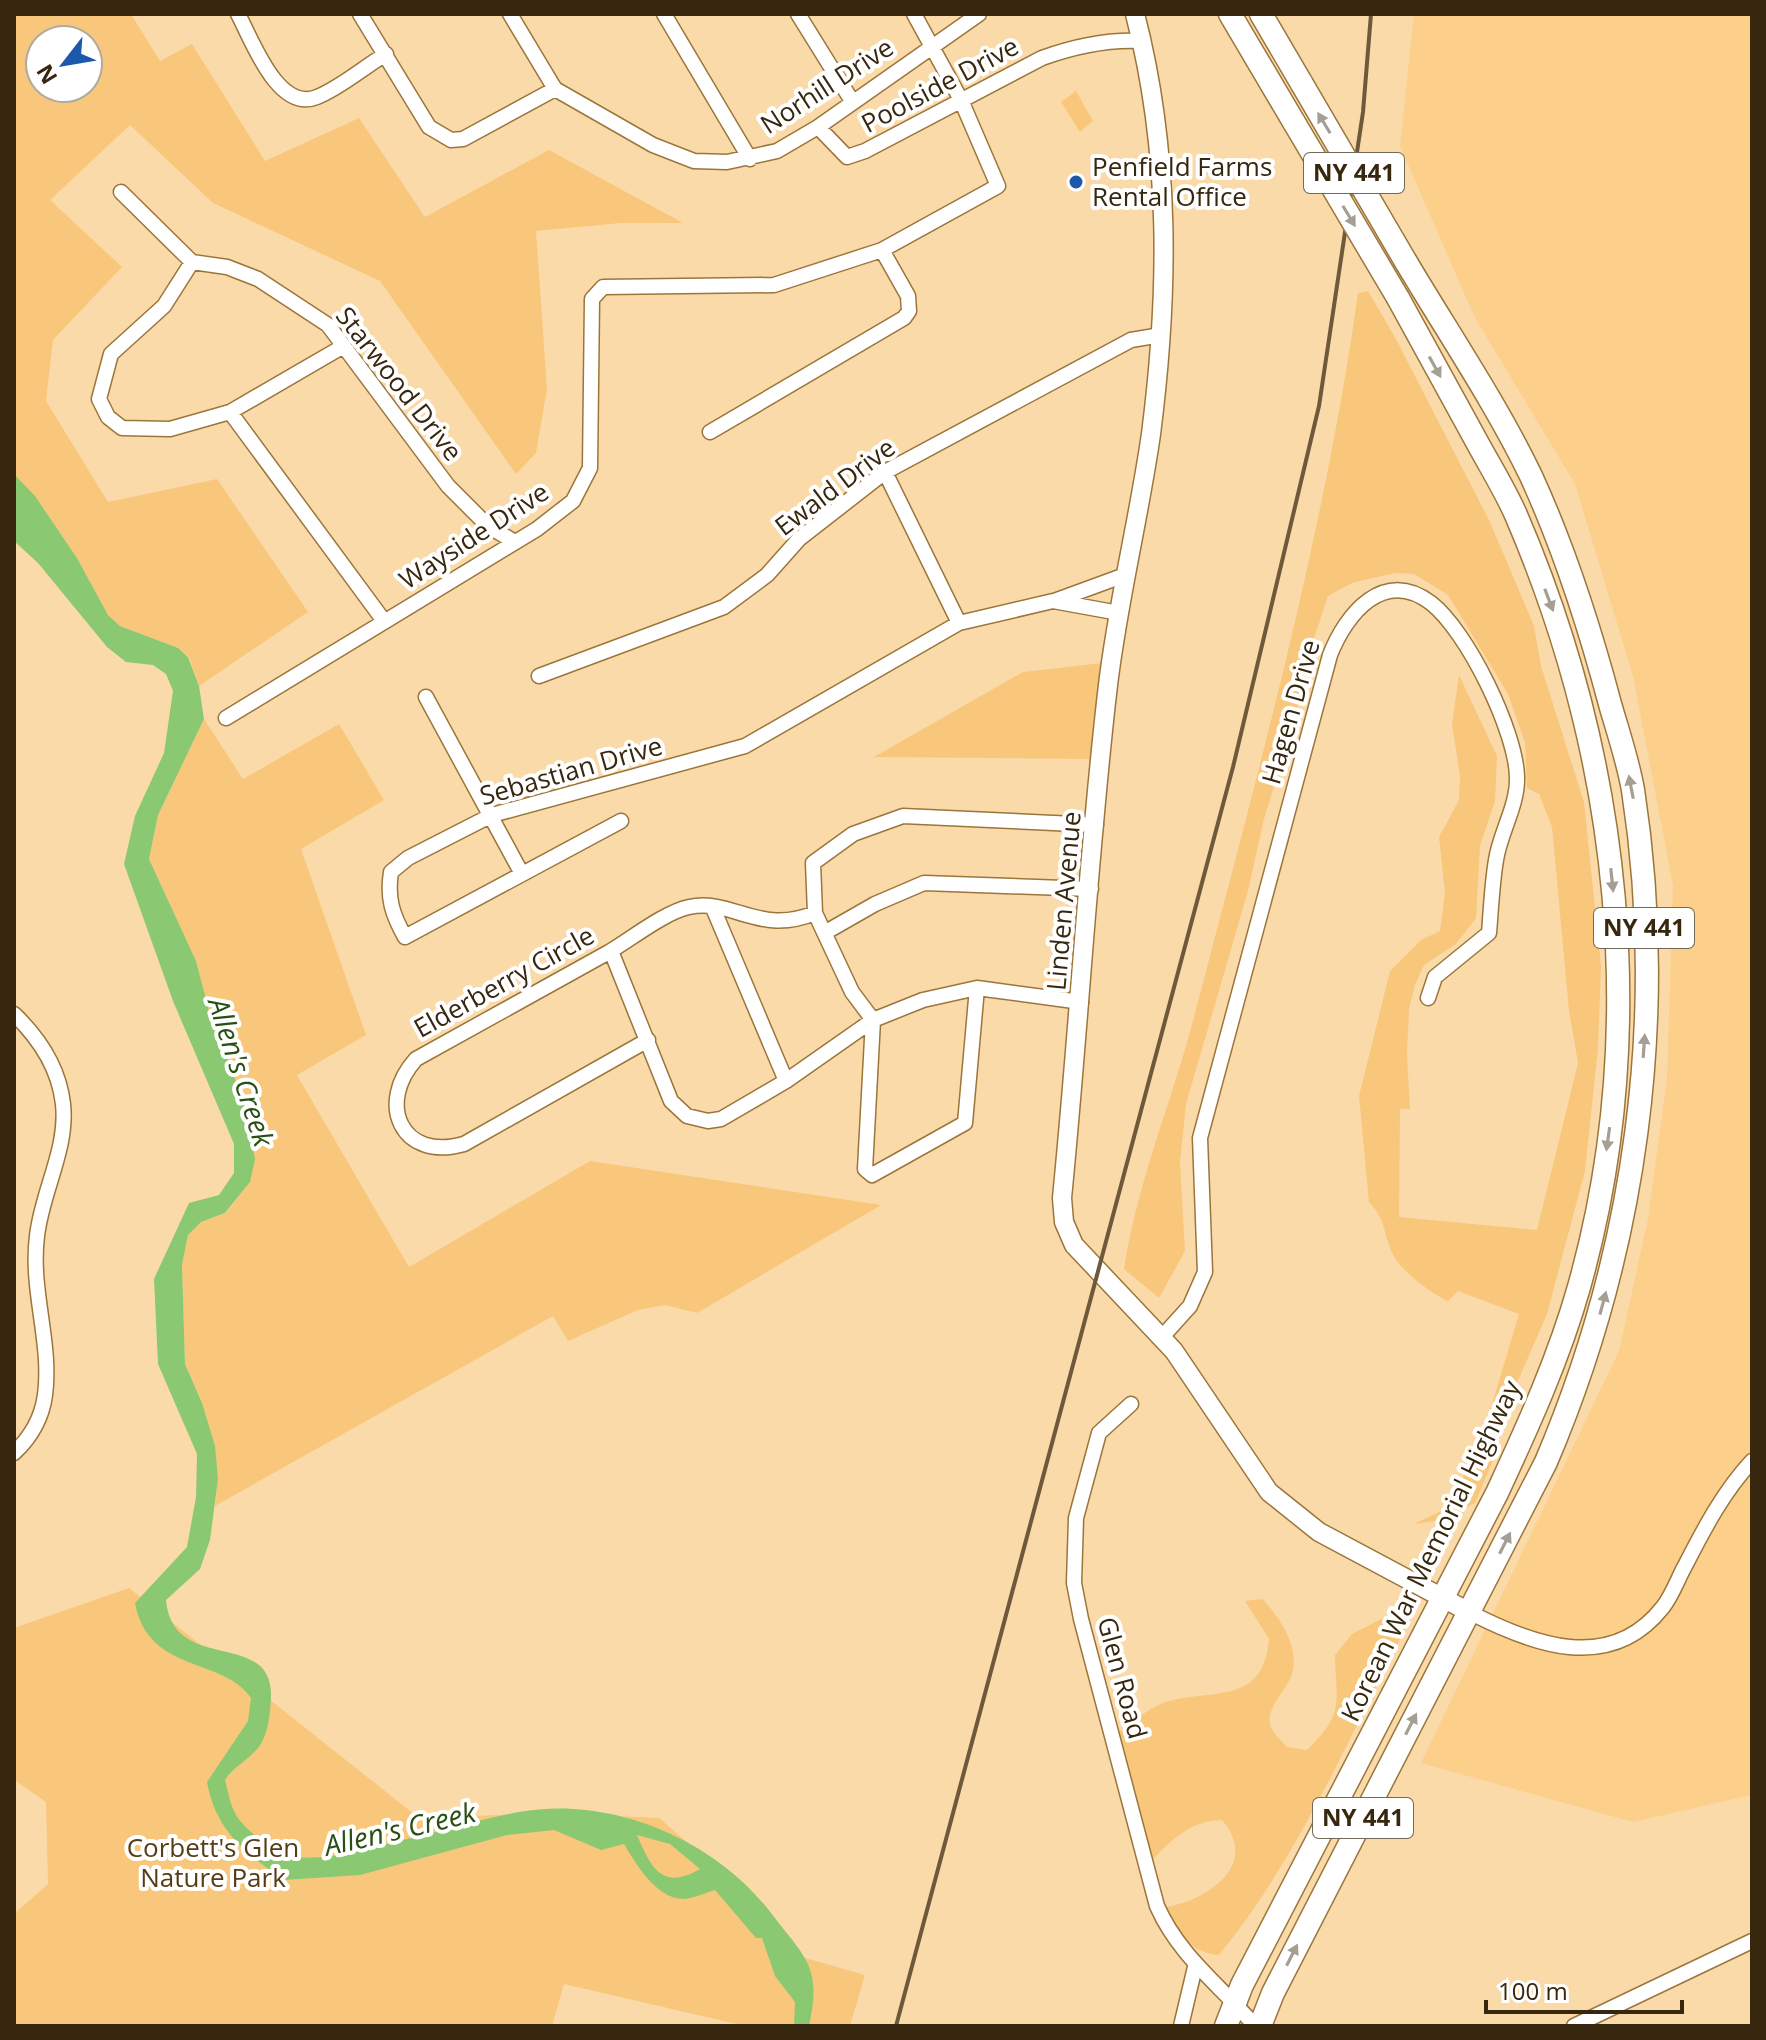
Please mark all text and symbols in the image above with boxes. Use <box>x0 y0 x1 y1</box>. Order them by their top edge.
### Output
north arrow <box>24 24 104 104</box>
street label: Poolside Drive <box>855 28 1025 141</box>
street label: Norhill Drive <box>753 29 900 142</box>
text: N <box>29 59 63 90</box>
one-way arrow <box>1317 112 1331 134</box>
place label: Penfield Farms Rental Office <box>1092 148 1272 214</box>
road number: NY 441 <box>1304 153 1404 193</box>
marker: Penfield Farms Rental Office <box>1067 173 1085 191</box>
one-way arrow <box>1342 205 1356 227</box>
street label: Starwood Drive <box>328 299 471 468</box>
one-way arrow <box>1429 355 1442 378</box>
street label: Ewald Drive <box>767 429 902 543</box>
street label: Wayside Drive <box>392 473 555 597</box>
one-way arrow <box>1543 588 1556 612</box>
street label: Hagen Drive <box>1252 635 1328 788</box>
street label: Sebastian Drive <box>475 727 666 813</box>
one-way arrow <box>1625 775 1637 800</box>
street label: Linden Avenue <box>1037 810 1089 992</box>
one-way arrow <box>1605 868 1618 893</box>
road number: NY 441 <box>1594 908 1694 948</box>
street label: Elderberry Circle <box>407 917 600 1046</box>
water label: Allen's Creek <box>199 991 284 1152</box>
one-way arrow <box>1638 1034 1651 1059</box>
one-way arrow <box>1601 1127 1614 1152</box>
one-way arrow <box>1597 1290 1609 1315</box>
street label: Korean War Memorial Highway <box>1332 1373 1529 1727</box>
one-way arrow <box>1498 1531 1511 1554</box>
street label: Glen Road <box>1089 1613 1157 1743</box>
one-way arrow <box>1405 1713 1418 1736</box>
water label: Allen's Creek <box>318 1792 481 1864</box>
road number: NY 441 <box>1313 1798 1413 1838</box>
park label: Corbett's Glen Nature Park <box>127 1829 299 1895</box>
one-way arrow <box>1286 1944 1299 1967</box>
scale bar <box>1486 1964 1682 2014</box>
text: 100 m <box>1498 1974 1568 2007</box>

